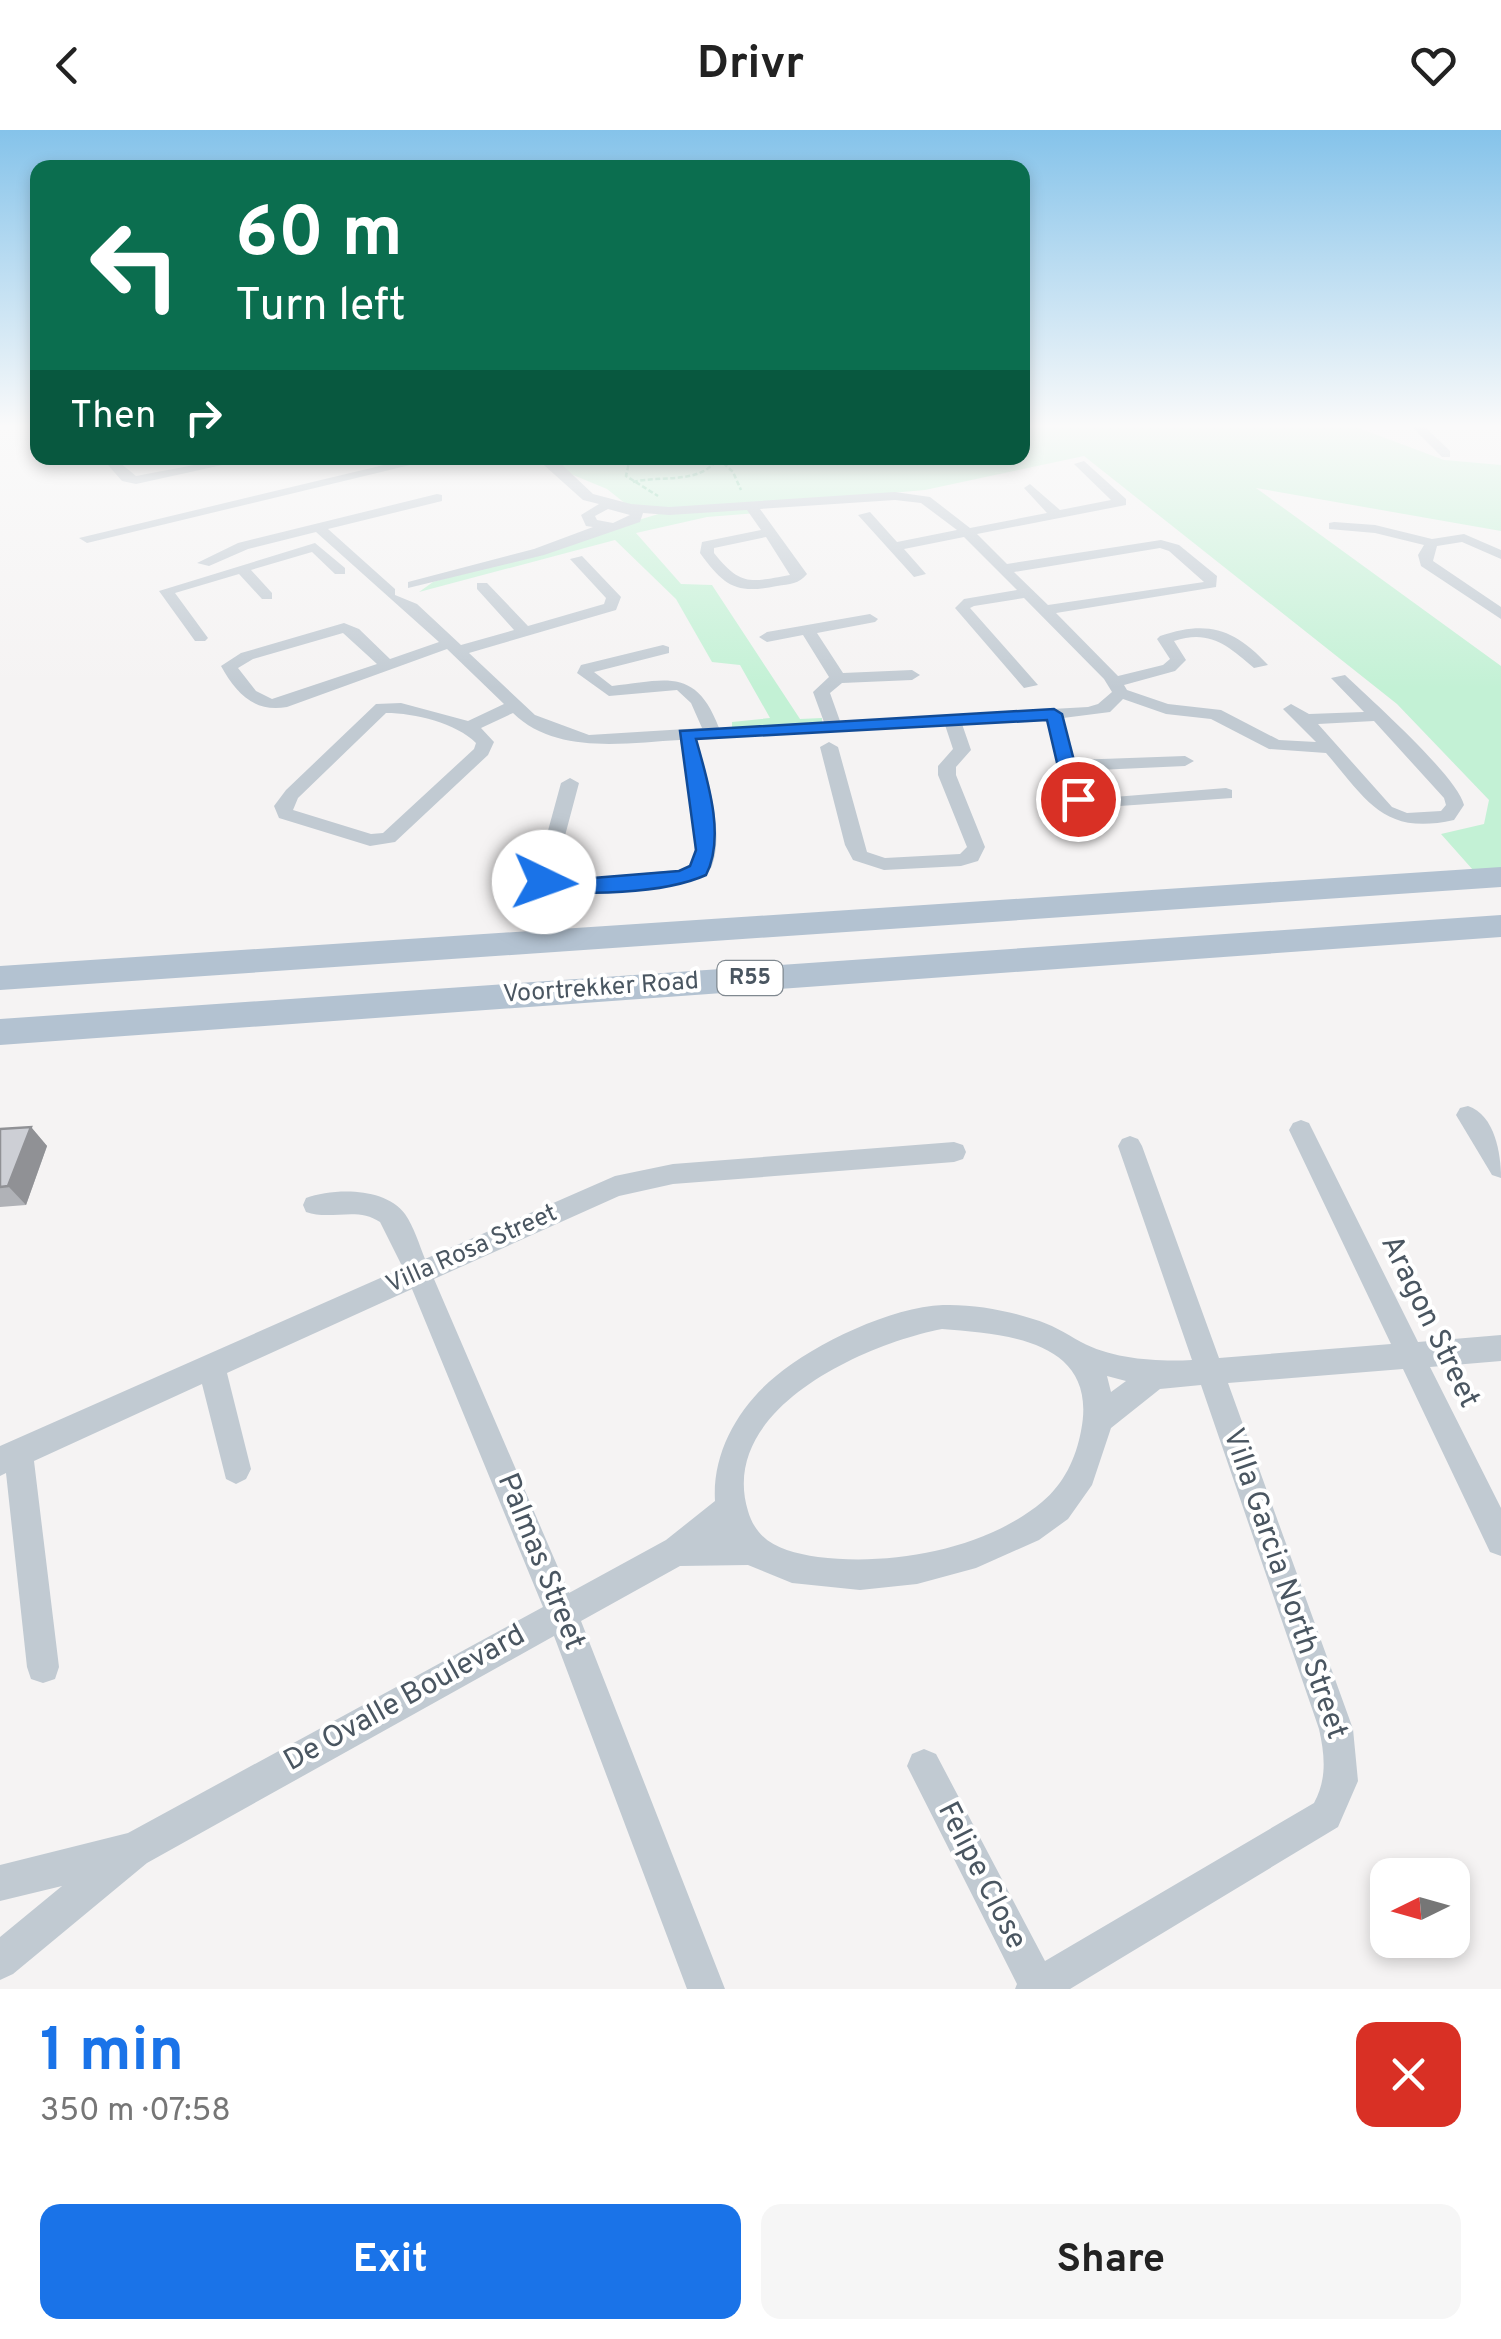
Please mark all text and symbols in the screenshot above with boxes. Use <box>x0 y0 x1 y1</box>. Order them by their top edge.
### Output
text: Drivr <box>697 37 804 94</box>
icon: back <box>40 38 95 93</box>
icon: heart <box>1406 38 1461 93</box>
text: 60 m <box>235 192 403 281</box>
icon: left <box>70 200 200 330</box>
text: Turn left <box>235 279 406 336</box>
icon: right <box>176 390 231 445</box>
text: Then <box>70 393 156 442</box>
pin <box>1036 757 1121 842</box>
icon: arrive <box>1051 772 1106 827</box>
position arrow <box>492 830 596 934</box>
road number: R55 <box>718 961 782 995</box>
street label: Voortrekker Road <box>502 966 700 1012</box>
street label: Villa Rosa Street <box>382 1198 562 1302</box>
street label: Aragon Street <box>1371 1230 1487 1414</box>
street label: Villa Garcia North Street <box>1213 1424 1355 1744</box>
street label: Palmas Street <box>488 1468 592 1656</box>
street label: De Ovalle Boulevard <box>278 1617 532 1781</box>
street label: Felipe Close <box>928 1796 1034 1956</box>
north arrow <box>1370 1858 1470 1958</box>
map controls <box>1370 1858 1470 1958</box>
text: 1 min <box>40 2016 184 2092</box>
button: close <box>1356 2022 1461 2127</box>
text: 350 m · 07:58 <box>40 2092 231 2132</box>
button: Exit <box>40 2204 741 2319</box>
button: Share <box>761 2204 1461 2319</box>

